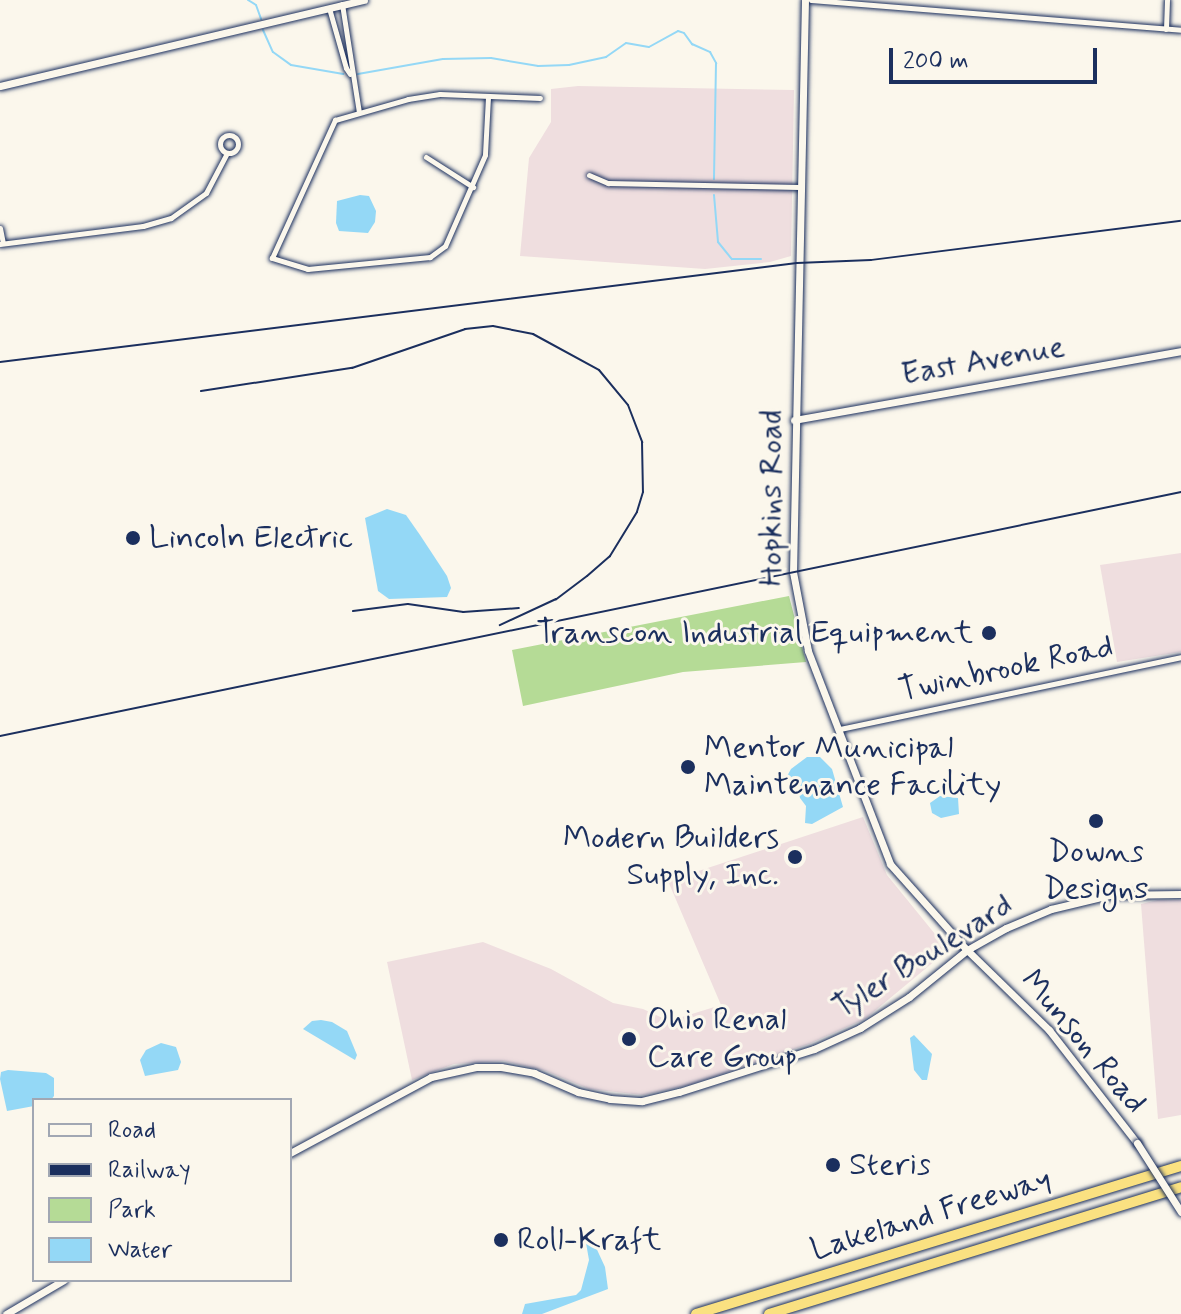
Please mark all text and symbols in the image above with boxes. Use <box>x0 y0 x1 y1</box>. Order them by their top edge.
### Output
scale bar <box>893 32 1101 82</box>
text: 200 m <box>903 46 969 77</box>
street label: East Avenue <box>898 328 1068 394</box>
street label: Hopkins Road <box>753 410 791 586</box>
place label: Lincoln Electric <box>149 519 355 557</box>
marker: Lincoln Electric <box>124 529 142 547</box>
place label: Transcon Industrial Equipment <box>547 614 973 652</box>
marker: Transcon Industrial Equipment <box>980 624 998 642</box>
street label: Twinbrook Road <box>897 628 1115 710</box>
place label: Mentor Municipal Maintenance Facility <box>704 730 998 805</box>
marker: Mentor Municipal Maintenance Facility <box>679 758 697 776</box>
marker: Downs Designs <box>1087 812 1105 830</box>
place label: Modern Builders Supply, Inc. <box>557 820 779 895</box>
place label: Downs Designs <box>1044 834 1148 909</box>
marker: Modern Builders Supply, Inc. <box>786 848 804 866</box>
street label: Tyler Boulevard <box>828 888 1018 1026</box>
street label: Munson Road <box>1012 962 1154 1122</box>
place label: Ohio Renal Care Group <box>647 1002 797 1077</box>
marker: Ohio Renal Care Group <box>618 1028 640 1050</box>
legend <box>32 1098 292 1282</box>
text: Road <box>108 1115 156 1146</box>
place label: Steris <box>849 1146 931 1184</box>
text: Railway <box>108 1155 191 1186</box>
marker: Steris <box>824 1156 842 1174</box>
street label: Lakeland Freeway <box>804 1160 1058 1270</box>
text: Park <box>108 1195 156 1226</box>
place label: Roll-Kraft <box>517 1221 661 1259</box>
marker: Roll-Kraft <box>492 1231 510 1249</box>
text: Water <box>108 1235 172 1266</box>

